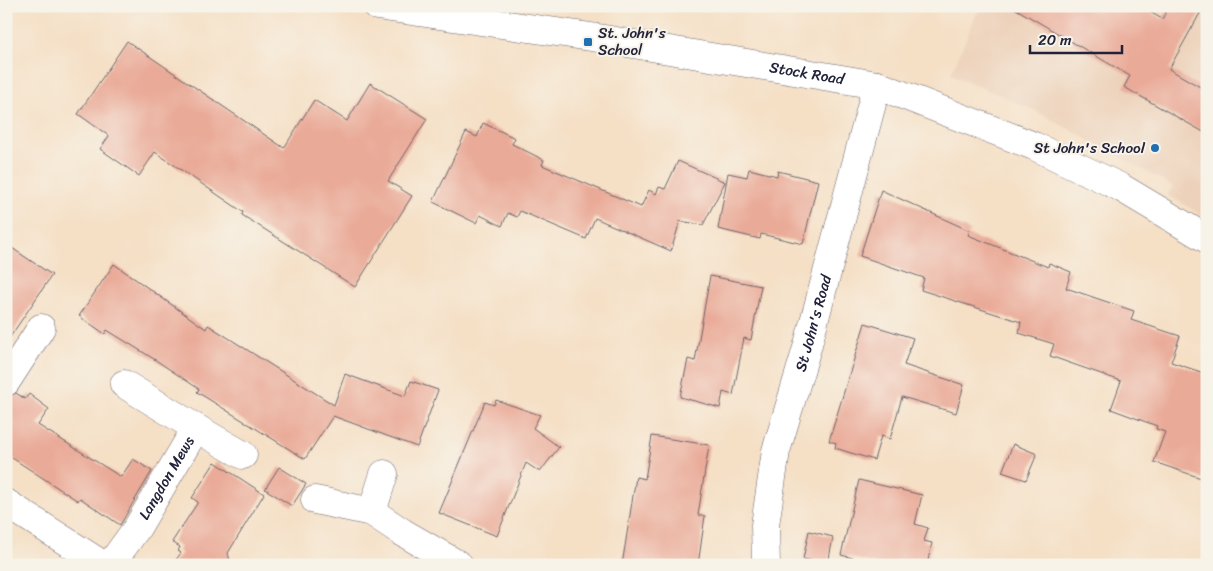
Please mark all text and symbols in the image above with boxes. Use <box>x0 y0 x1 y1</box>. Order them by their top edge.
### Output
place label: St. John's School <box>598 20 666 63</box>
scale bar <box>1030 22 1123 54</box>
text: 20 m <box>1038 27 1072 53</box>
marker: St. John's School <box>582 36 594 48</box>
street label: Stock Road <box>768 54 847 92</box>
place label: St John's School <box>1034 135 1146 161</box>
marker: St John's School <box>1149 142 1161 154</box>
street label: St John's Road <box>788 271 839 375</box>
street label: Langdon Mews <box>132 430 202 525</box>

